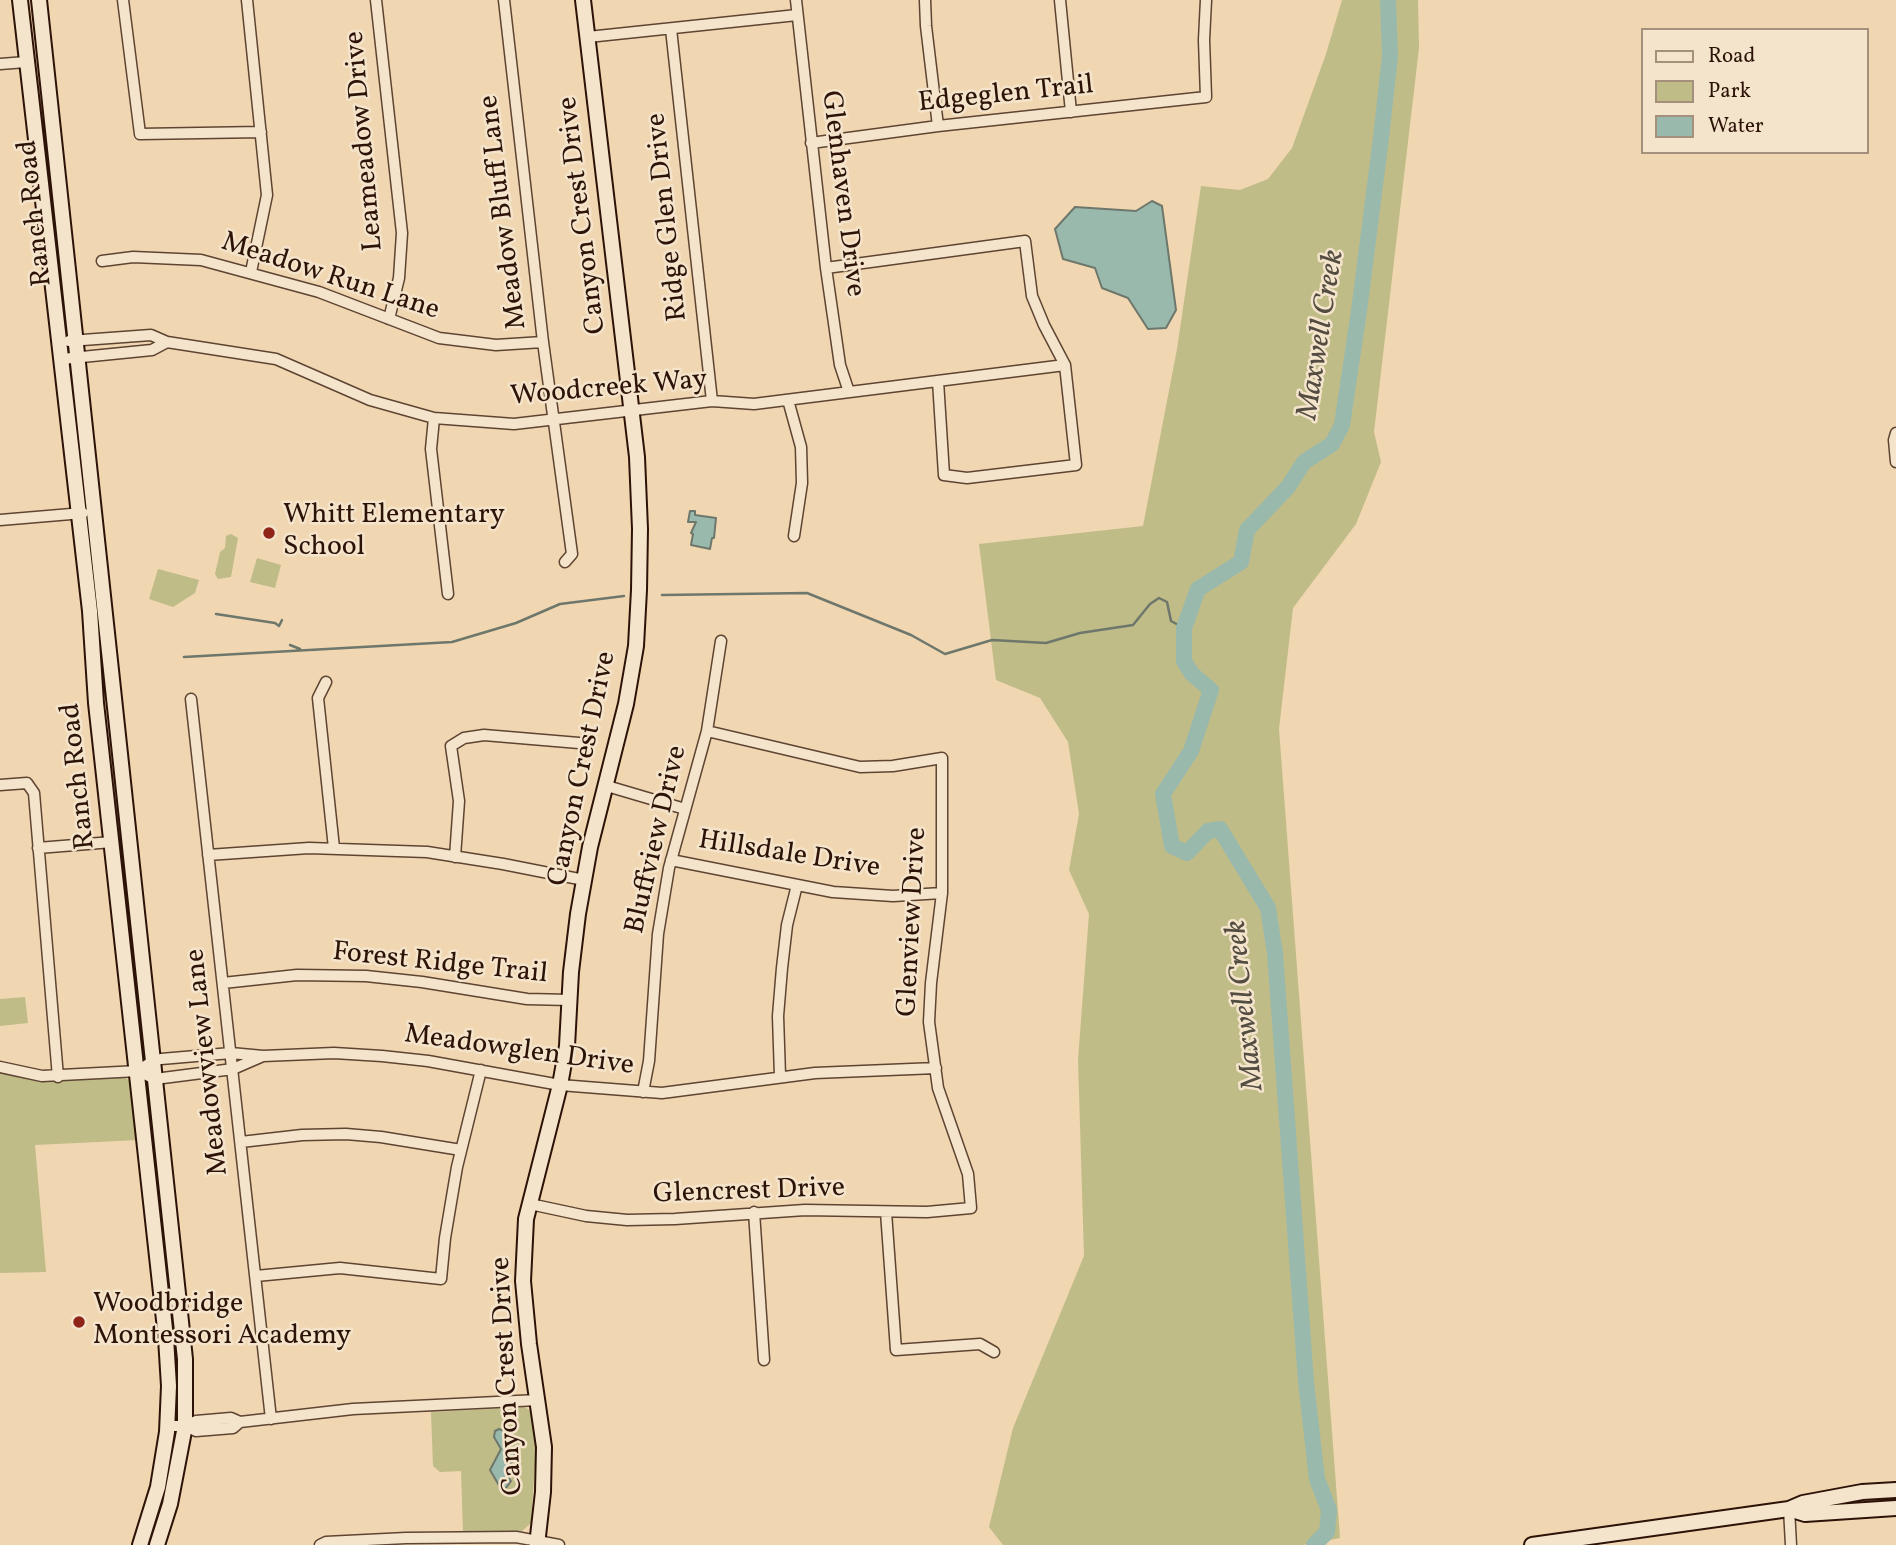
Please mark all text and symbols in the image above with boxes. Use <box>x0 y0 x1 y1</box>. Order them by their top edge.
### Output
legend <box>1640 28 1868 154</box>
street label: Leameadow Drive <box>340 29 392 253</box>
text: Road <box>1708 42 1755 71</box>
street label: Edgeglen Trail <box>917 70 1095 122</box>
text: Park <box>1708 77 1751 106</box>
street label: Glenhaven Drive <box>812 89 870 299</box>
street label: Meadow Bluff Lane <box>474 93 536 331</box>
street label: Canyon Crest Drive <box>553 94 615 336</box>
street label: Ridge Glen Drive <box>641 111 697 323</box>
text: Water <box>1708 112 1764 141</box>
street label: Ranch Road <box>13 138 61 288</box>
street label: Meadow Run Lane <box>217 227 443 329</box>
water label: Maxwell Creek <box>1292 248 1354 422</box>
street label: Woodcreek Way <box>509 365 709 415</box>
place label: Whitt Elementary School <box>283 500 505 566</box>
marker: Whitt Elementary School <box>261 525 277 541</box>
street label: Canyon Crest Drive <box>543 649 625 889</box>
street label: Ranch Road <box>56 701 104 851</box>
street label: Bluffview Drive <box>620 743 696 937</box>
street label: Hillsdale Drive <box>696 825 882 887</box>
street label: Glenview Drive <box>892 826 936 1018</box>
water label: Maxwell Creek <box>1220 918 1274 1092</box>
street label: Forest Ridge Trail <box>331 937 549 993</box>
street label: Meadowview Lane <box>180 947 238 1177</box>
street label: Meadowglen Drive <box>402 1019 636 1085</box>
street label: Glencrest Drive <box>652 1173 846 1213</box>
street label: Canyon Crest Drive <box>486 1256 532 1496</box>
place label: Woodbridge Montessori Academy <box>93 1289 351 1355</box>
marker: Woodbridge Montessori Academy <box>71 1314 87 1330</box>

